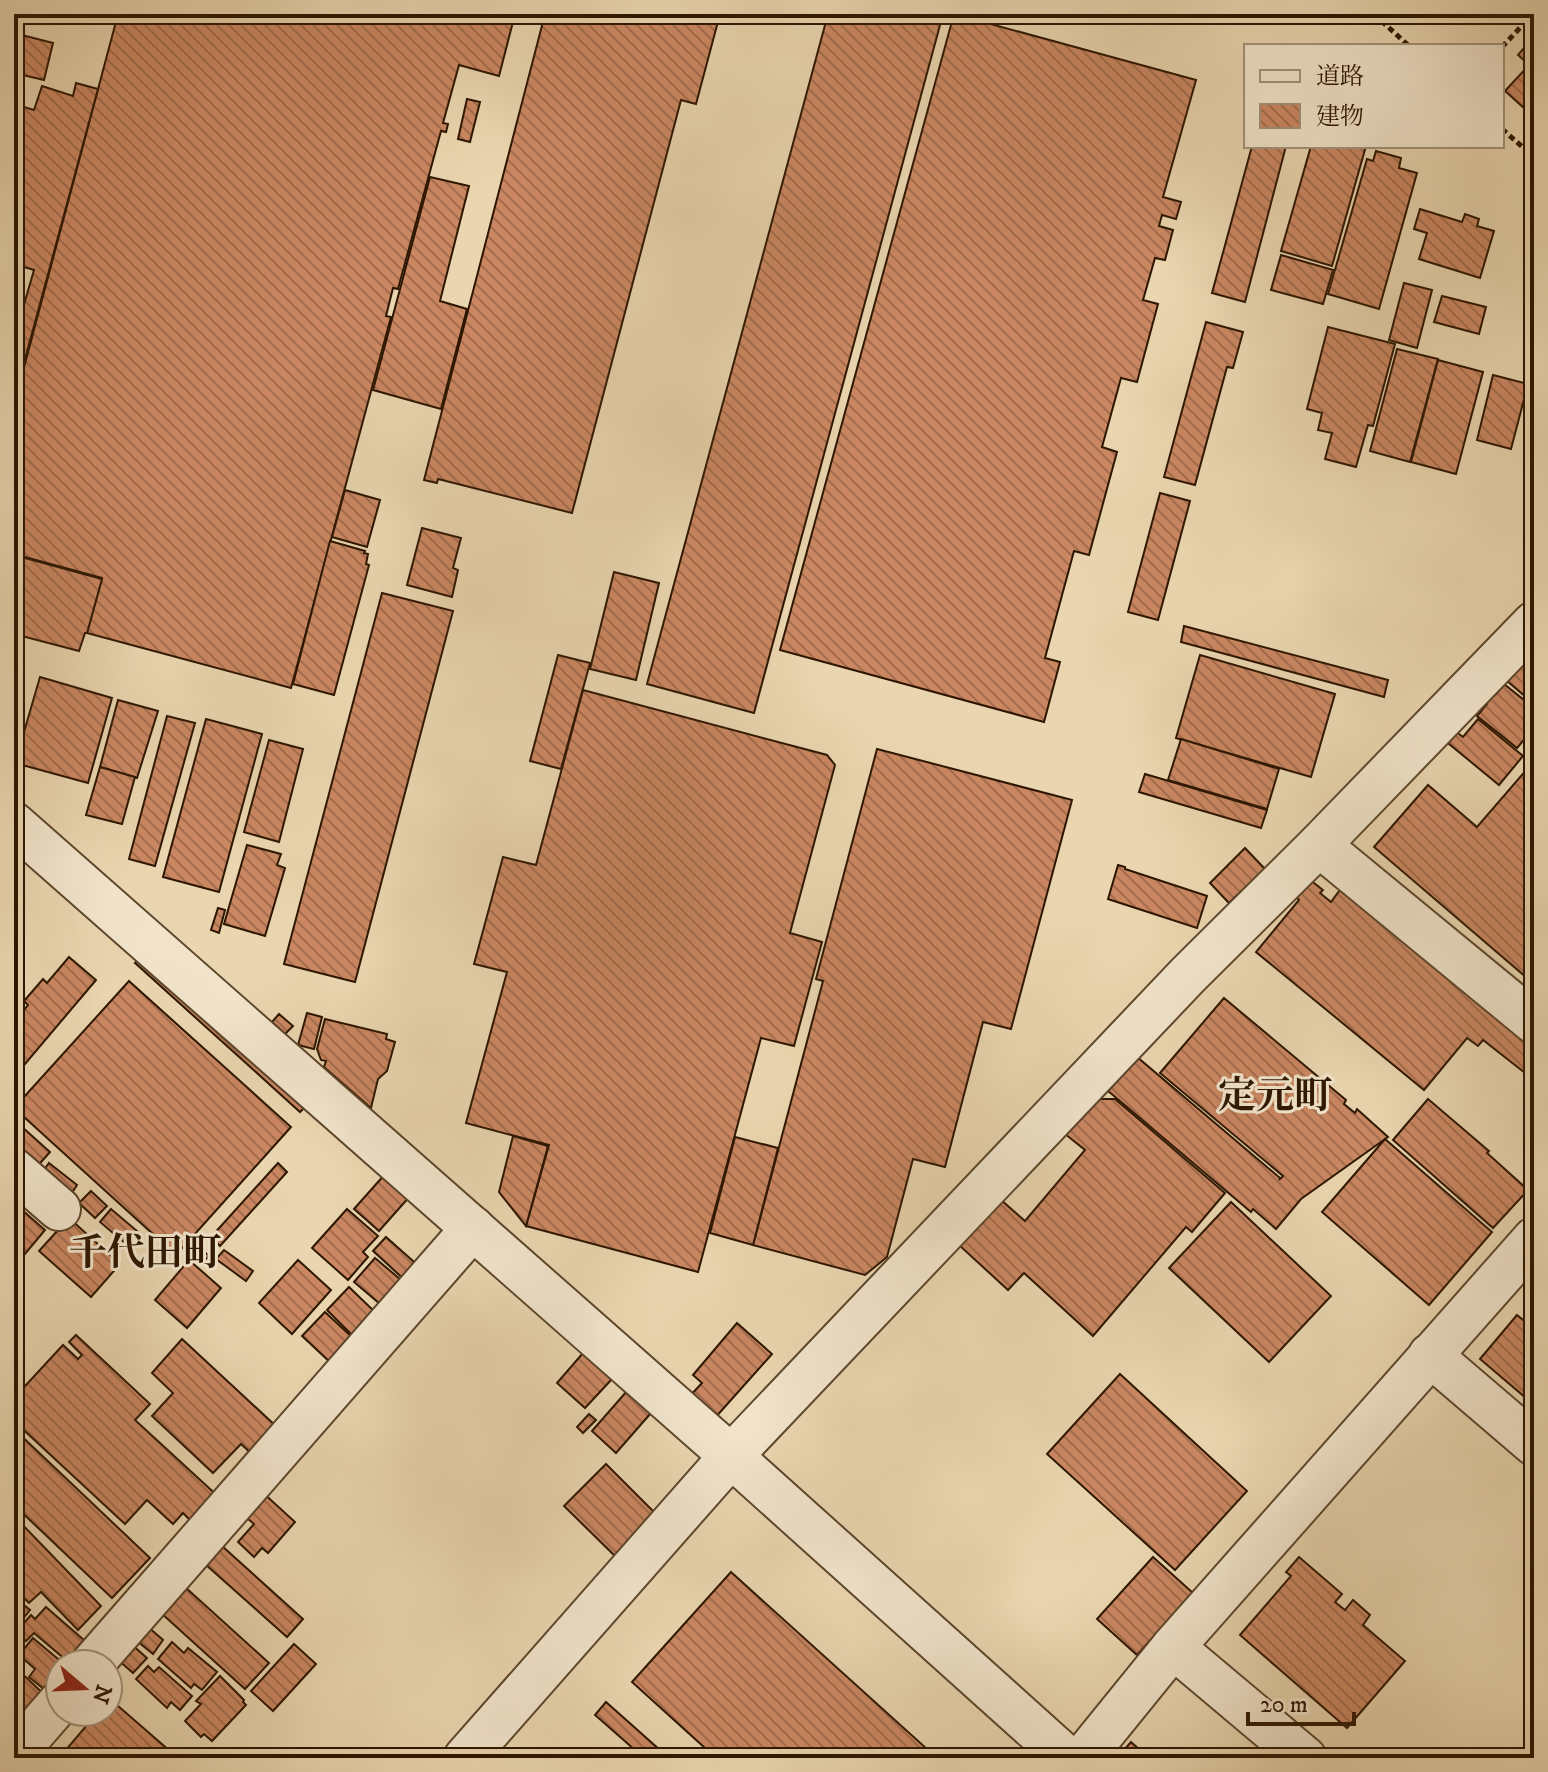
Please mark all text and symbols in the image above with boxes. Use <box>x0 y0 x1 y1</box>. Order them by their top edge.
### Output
legend <box>1244 44 1504 148</box>
text: 道路 <box>1316 62 1364 92</box>
text: 建物 <box>1316 102 1364 132</box>
district label: 定元町 <box>1218 1073 1332 1121</box>
district label: 千代田町 <box>69 1230 221 1278</box>
north arrow <box>44 1648 124 1728</box>
scale bar <box>1248 1676 1354 1726</box>
text: N <box>86 1681 117 1707</box>
text: 20 m <box>1260 1690 1308 1720</box>

